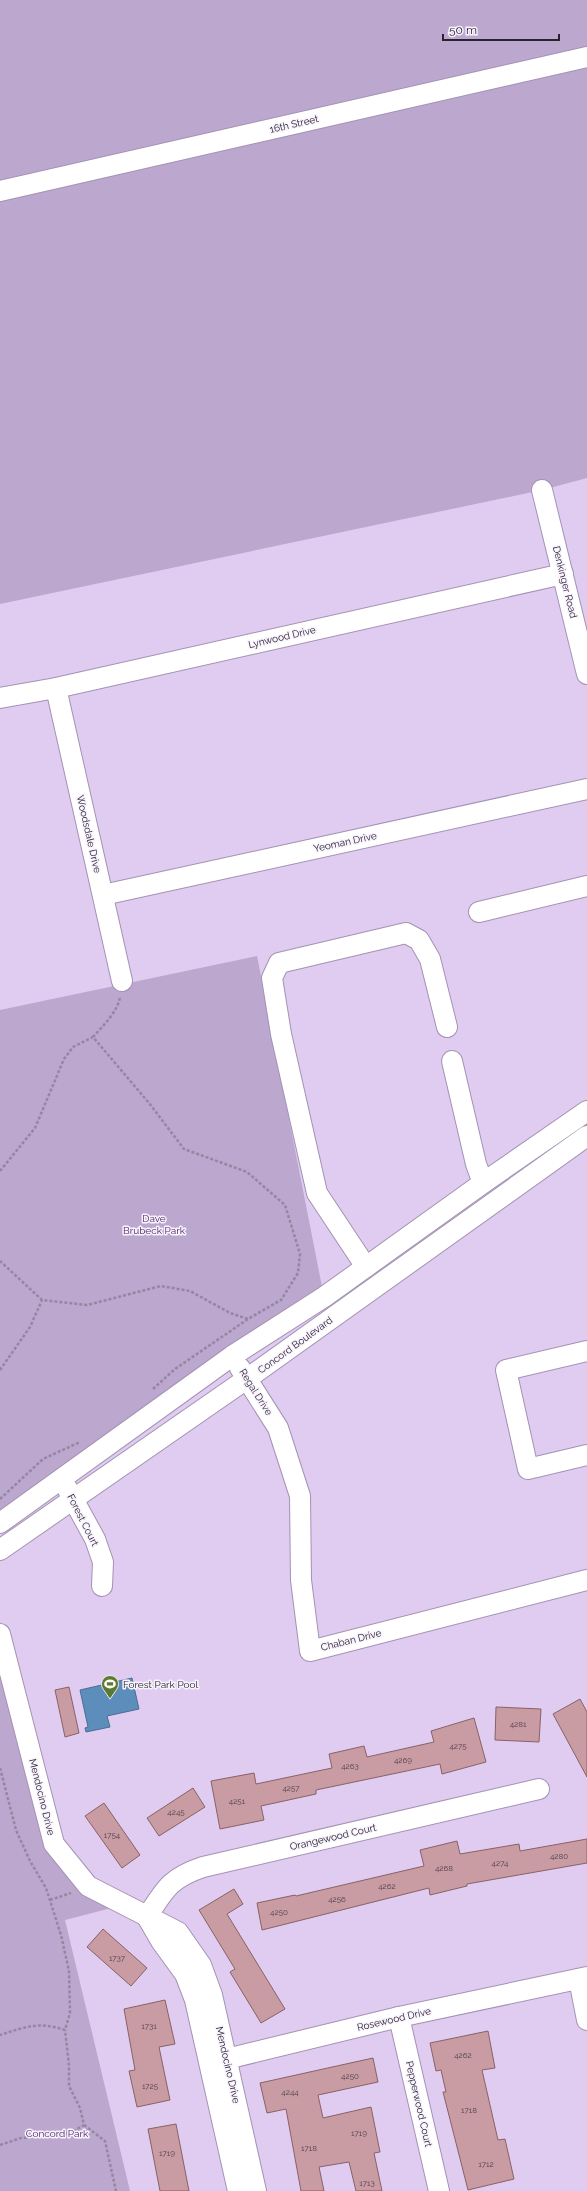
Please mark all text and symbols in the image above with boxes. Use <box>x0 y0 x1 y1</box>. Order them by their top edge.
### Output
scale bar <box>443 16 559 42</box>
text: 50 m <box>449 23 477 37</box>
street label: 16th Street <box>269 113 320 135</box>
street label: Denkinger Road <box>551 545 579 619</box>
street label: Lynwood Drive <box>247 624 317 650</box>
street label: Woodsdale Drive <box>75 794 103 874</box>
street label: Yeoman Drive <box>312 830 378 854</box>
park label: Dave Brubeck Park <box>123 1213 186 1236</box>
street label: Concord Boulevard <box>256 1314 334 1376</box>
street label: Regal Drive <box>237 1367 275 1417</box>
street label: Forest Court <box>65 1492 101 1548</box>
street label: Chaban Drive <box>320 1627 383 1653</box>
sports icon: Forest Park Pool <box>100 1674 120 1699</box>
place label: Forest Park Pool <box>123 1679 198 1690</box>
house number: 4281 <box>510 1719 527 1729</box>
house number: 4275 <box>449 1741 467 1751</box>
house number: 4269 <box>394 1755 412 1765</box>
street label: Mendocino Drive <box>27 1758 57 1836</box>
house number: 4263 <box>341 1761 359 1771</box>
house number: 4257 <box>282 1783 300 1793</box>
house number: 4251 <box>229 1796 246 1806</box>
house number: 4245 <box>167 1807 185 1817</box>
street label: Orangewood Court <box>289 1822 378 1852</box>
house number: 1754 <box>104 1830 121 1840</box>
house number: 4280 <box>550 1851 568 1861</box>
house number: 4274 <box>492 1858 509 1868</box>
house number: 4268 <box>435 1863 453 1873</box>
house number: 4262 <box>378 1881 396 1891</box>
house number: 4256 <box>328 1894 346 1904</box>
house number: 4250 <box>270 1907 288 1917</box>
house number: 1737 <box>109 1953 126 1963</box>
street label: Rosewood Drive <box>356 2005 432 2033</box>
house number: 1731 <box>141 2021 157 2031</box>
street label: Mendocino Drive <box>214 2026 242 2105</box>
house number: 4262 <box>454 2050 472 2060</box>
street label: Pepperwood Court <box>404 2060 434 2149</box>
house number: 4250 <box>341 2071 359 2081</box>
house number: 1725 <box>142 2081 159 2091</box>
house number: 4244 <box>281 2087 299 2097</box>
house number: 1718 <box>461 2105 477 2115</box>
park label: Concord Park <box>26 2128 89 2139</box>
house number: 1719 <box>351 2128 367 2138</box>
house number: 1718 <box>301 2143 317 2153</box>
house number: 1719 <box>159 2148 175 2158</box>
house number: 1712 <box>478 2159 494 2169</box>
house number: 1713 <box>359 2178 375 2188</box>

